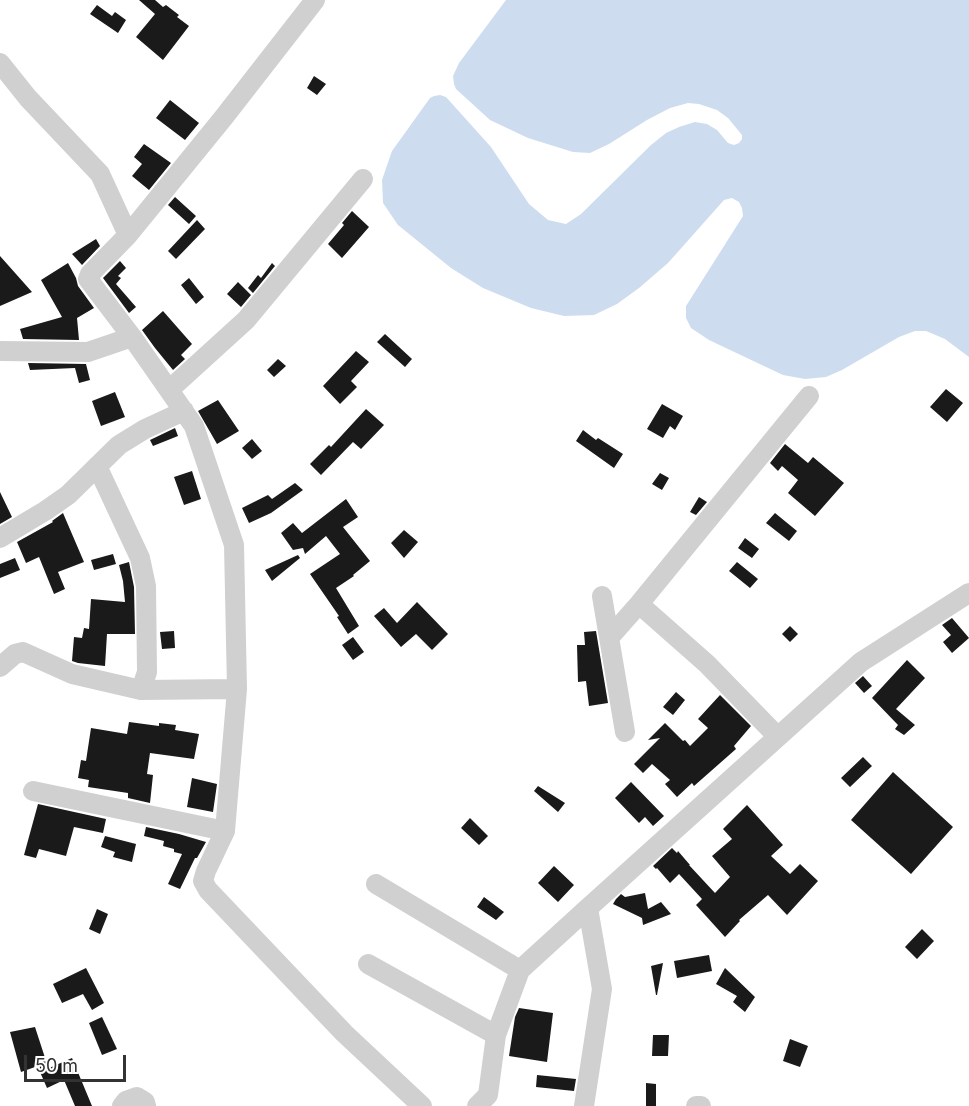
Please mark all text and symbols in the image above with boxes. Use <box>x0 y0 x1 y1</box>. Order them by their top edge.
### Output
scale bar <box>27 1043 129 1081</box>
text: 50 m <box>35 1055 78 1076</box>

